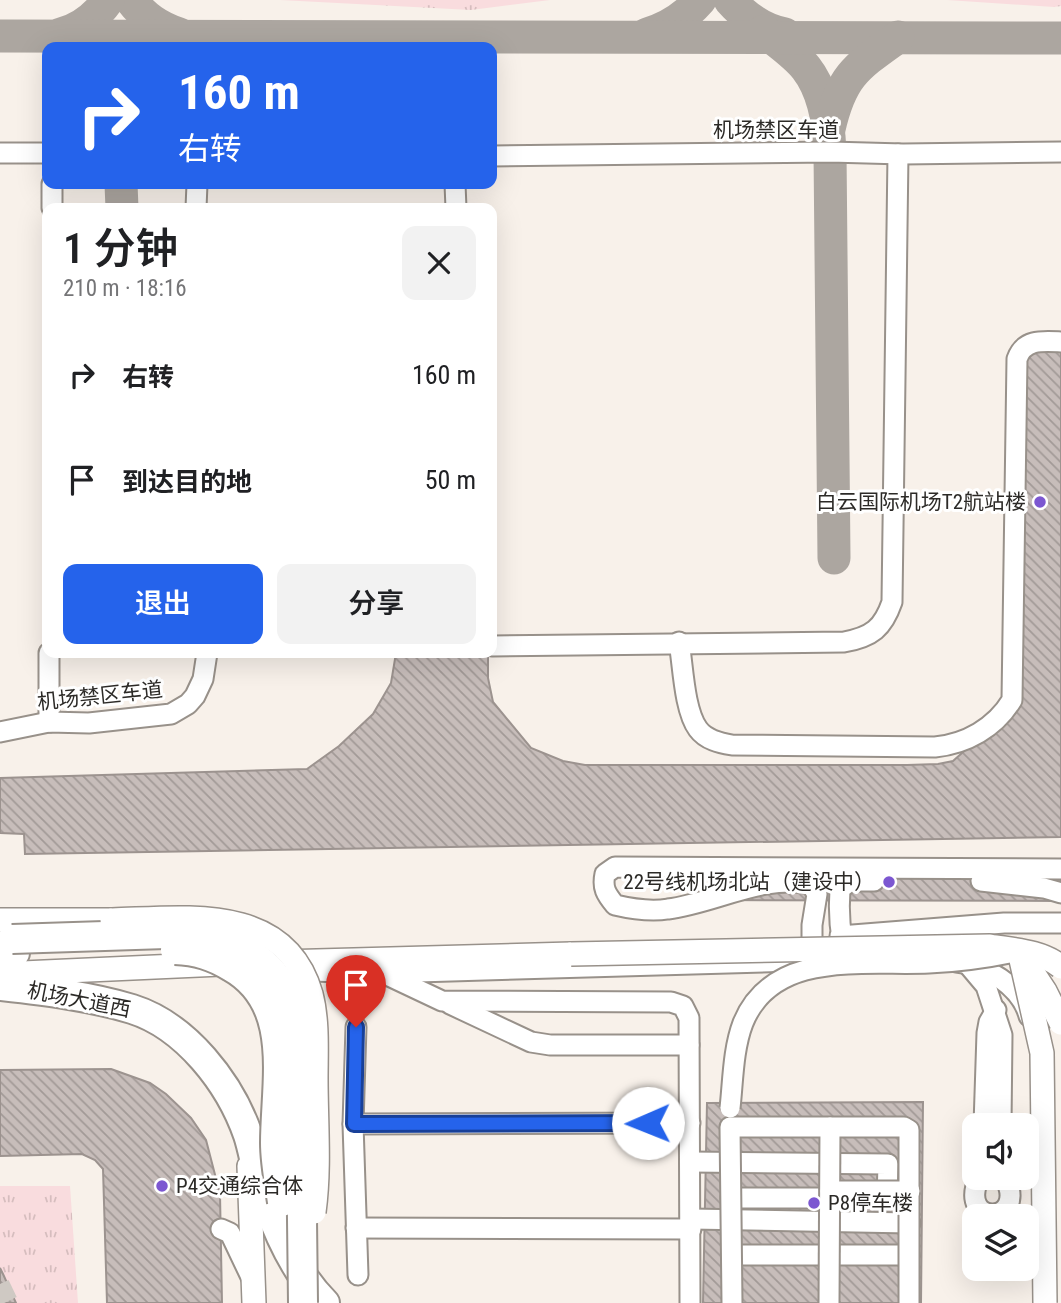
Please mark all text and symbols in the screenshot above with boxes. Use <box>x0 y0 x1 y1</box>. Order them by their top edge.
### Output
text: 160 m <box>178 64 300 121</box>
icon: right <box>63 70 154 161</box>
street label: 机场禁区车道 <box>713 118 839 142</box>
text: 右转 <box>178 130 242 168</box>
text: 1 分钟 <box>63 224 178 273</box>
button: close <box>402 226 476 300</box>
text: 210 m · 18:16 <box>63 275 187 302</box>
icon: right <box>63 356 101 394</box>
text: 160 m <box>412 360 476 390</box>
text: 右转 <box>122 362 174 392</box>
icon: arrive <box>63 461 101 499</box>
text: 50 m <box>425 465 476 495</box>
text: 到达目的地 <box>122 467 252 497</box>
place label: 白云国际机场T2航站楼 <box>816 490 1026 514</box>
marker: 白云国际机场T2航站楼 <box>1032 494 1048 510</box>
button: 退出 <box>63 564 263 644</box>
button: 分享 <box>277 564 476 644</box>
street label: 机场禁区车道 <box>36 677 164 715</box>
place label: 22号线机场北站（建设中） <box>623 870 875 894</box>
marker: 22号线机场北站（建设中） <box>881 874 897 890</box>
pin <box>326 955 386 1027</box>
icon: arrive <box>337 966 375 1004</box>
street label: 机场大道西 <box>25 978 133 1022</box>
position arrow <box>611 1086 685 1160</box>
map controls <box>962 1113 1039 1281</box>
button: sound <box>962 1113 1039 1190</box>
place label: P4交通综合体 <box>176 1174 303 1198</box>
marker: P4交通综合体 <box>154 1178 170 1194</box>
place label: P8停车楼 <box>828 1191 913 1215</box>
marker: P8停车楼 <box>806 1195 822 1211</box>
button: layers <box>962 1204 1039 1281</box>

